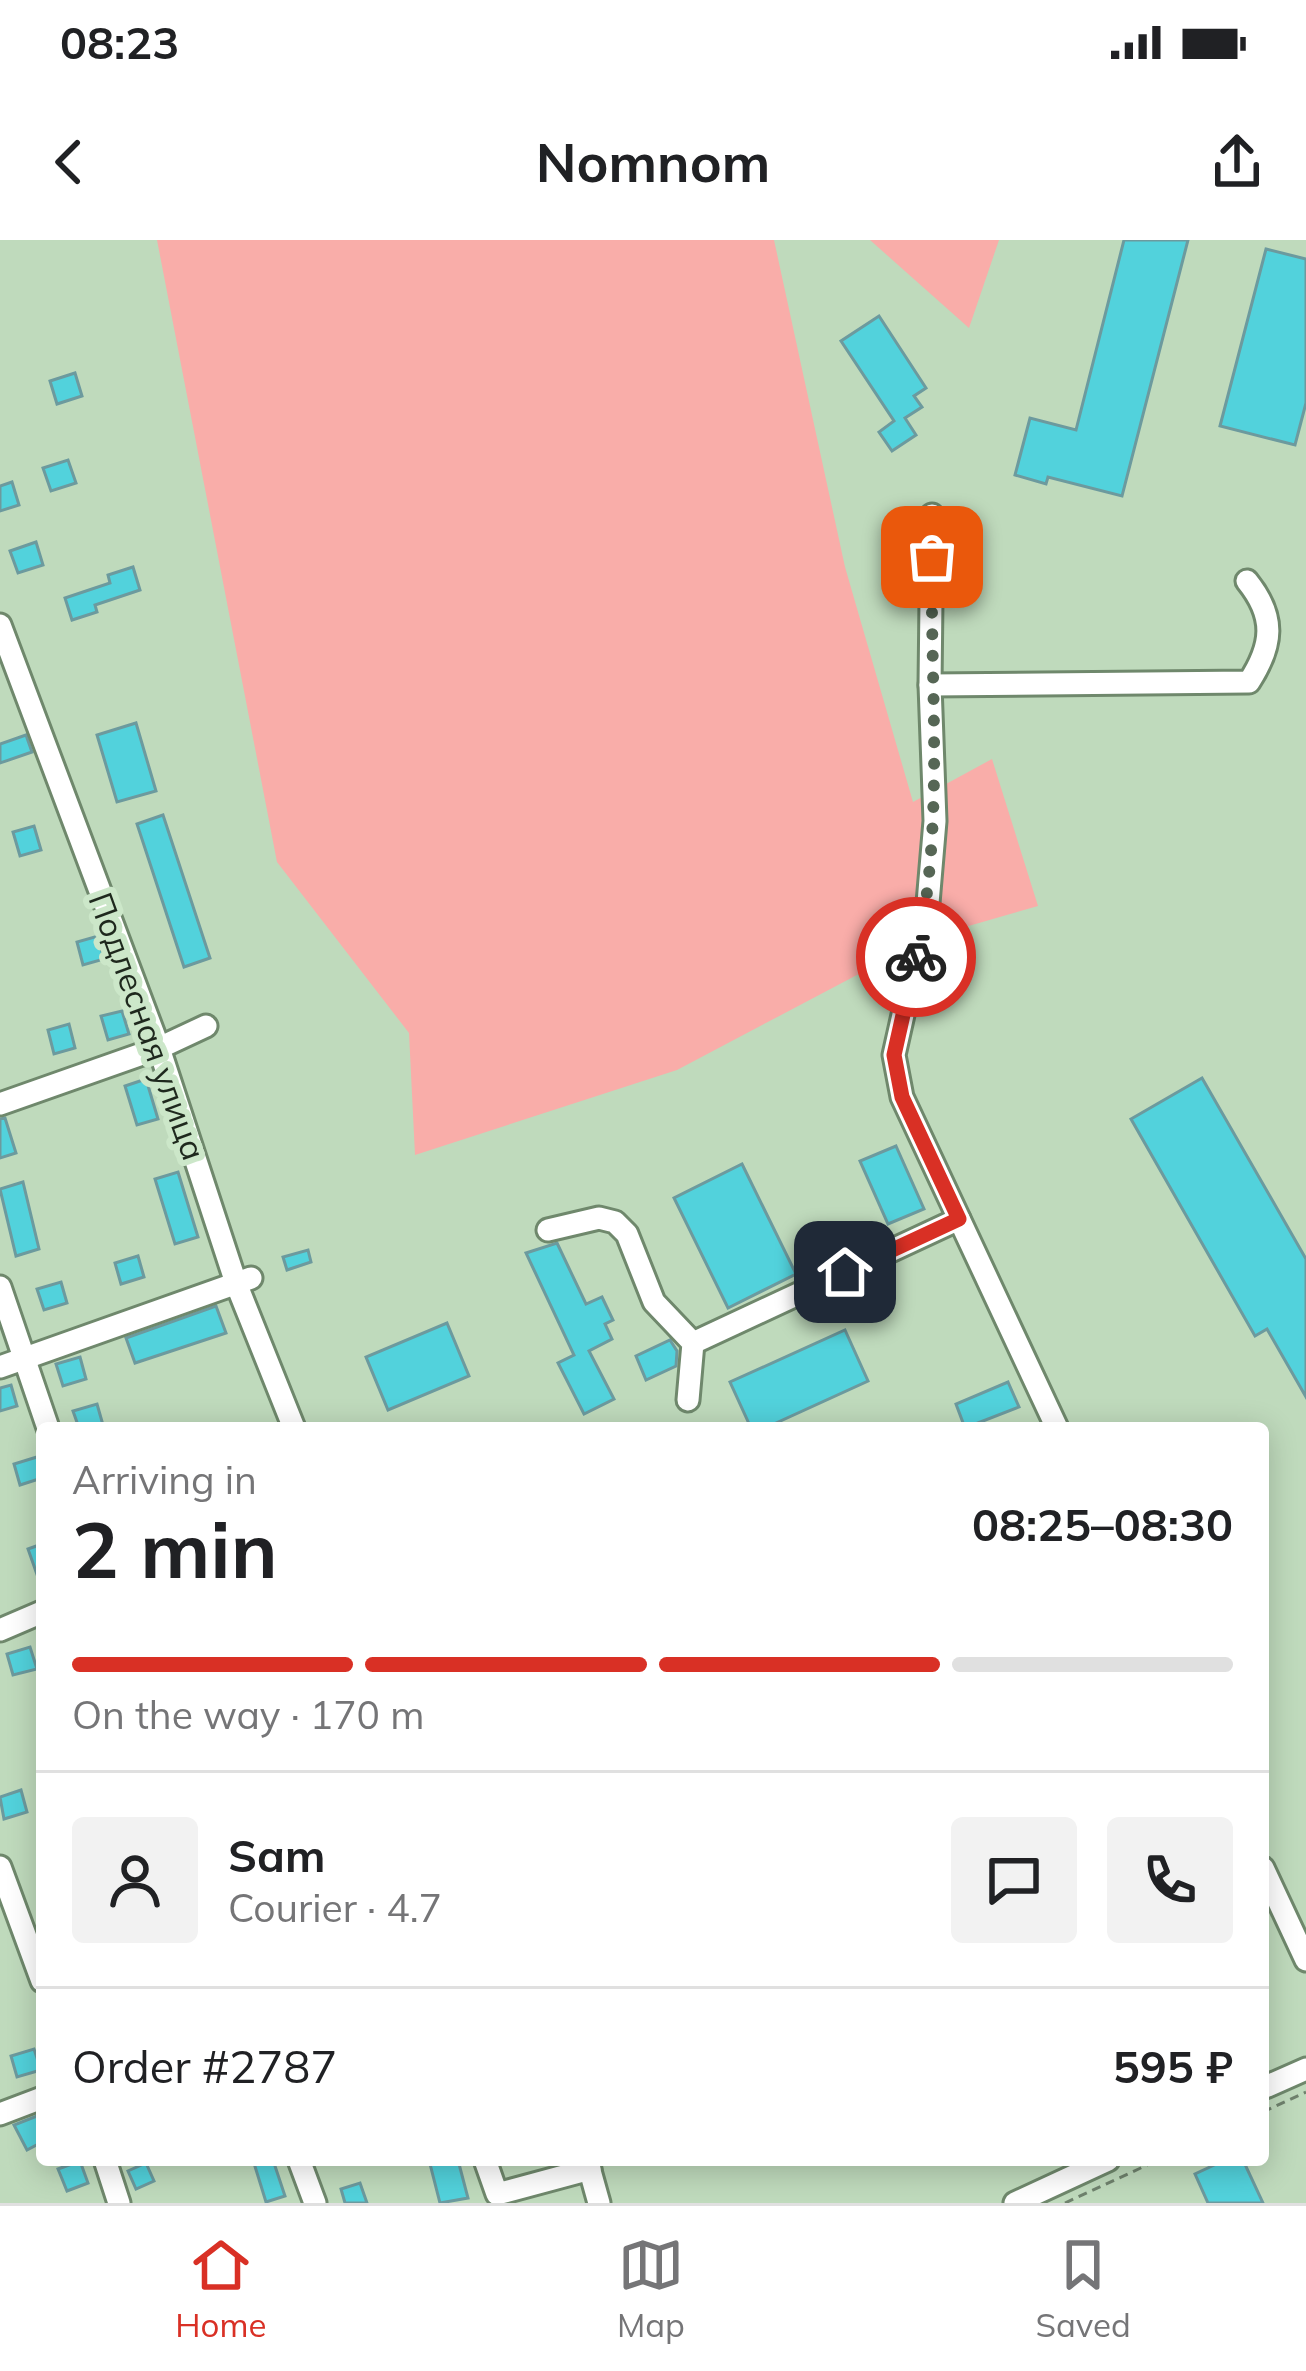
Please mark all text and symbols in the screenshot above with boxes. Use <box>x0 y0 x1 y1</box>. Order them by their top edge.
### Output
text: 08:23 <box>60 14 179 70</box>
text: Nomnom <box>536 128 770 196</box>
icon: back <box>36 129 102 195</box>
icon: share <box>1204 129 1270 195</box>
pin <box>881 506 983 608</box>
icon: bag <box>899 524 965 590</box>
street label: Подлесная улица <box>81 887 215 1165</box>
courier <box>856 897 976 1017</box>
icon: bike <box>883 924 949 990</box>
pin <box>794 1221 896 1323</box>
icon: home <box>812 1239 878 1305</box>
text: Arriving in <box>72 1455 257 1504</box>
text: 08:25–08:30 <box>972 1496 1233 1552</box>
text: 2 min <box>72 1500 278 1598</box>
text: On the way · 170 m <box>72 1690 424 1739</box>
button: person <box>72 1817 198 1943</box>
button: chat <box>951 1817 1077 1943</box>
button: phone <box>1107 1817 1233 1943</box>
text: Sam <box>228 1827 325 1883</box>
text: Courier · 4.7 <box>228 1883 442 1932</box>
text: Order #2787 <box>72 2038 337 2094</box>
text: 595 ₽ <box>1113 2038 1233 2094</box>
tab: Home <box>175 2232 266 2345</box>
tab: Map <box>617 2232 685 2345</box>
tab: Saved <box>1035 2232 1131 2345</box>

